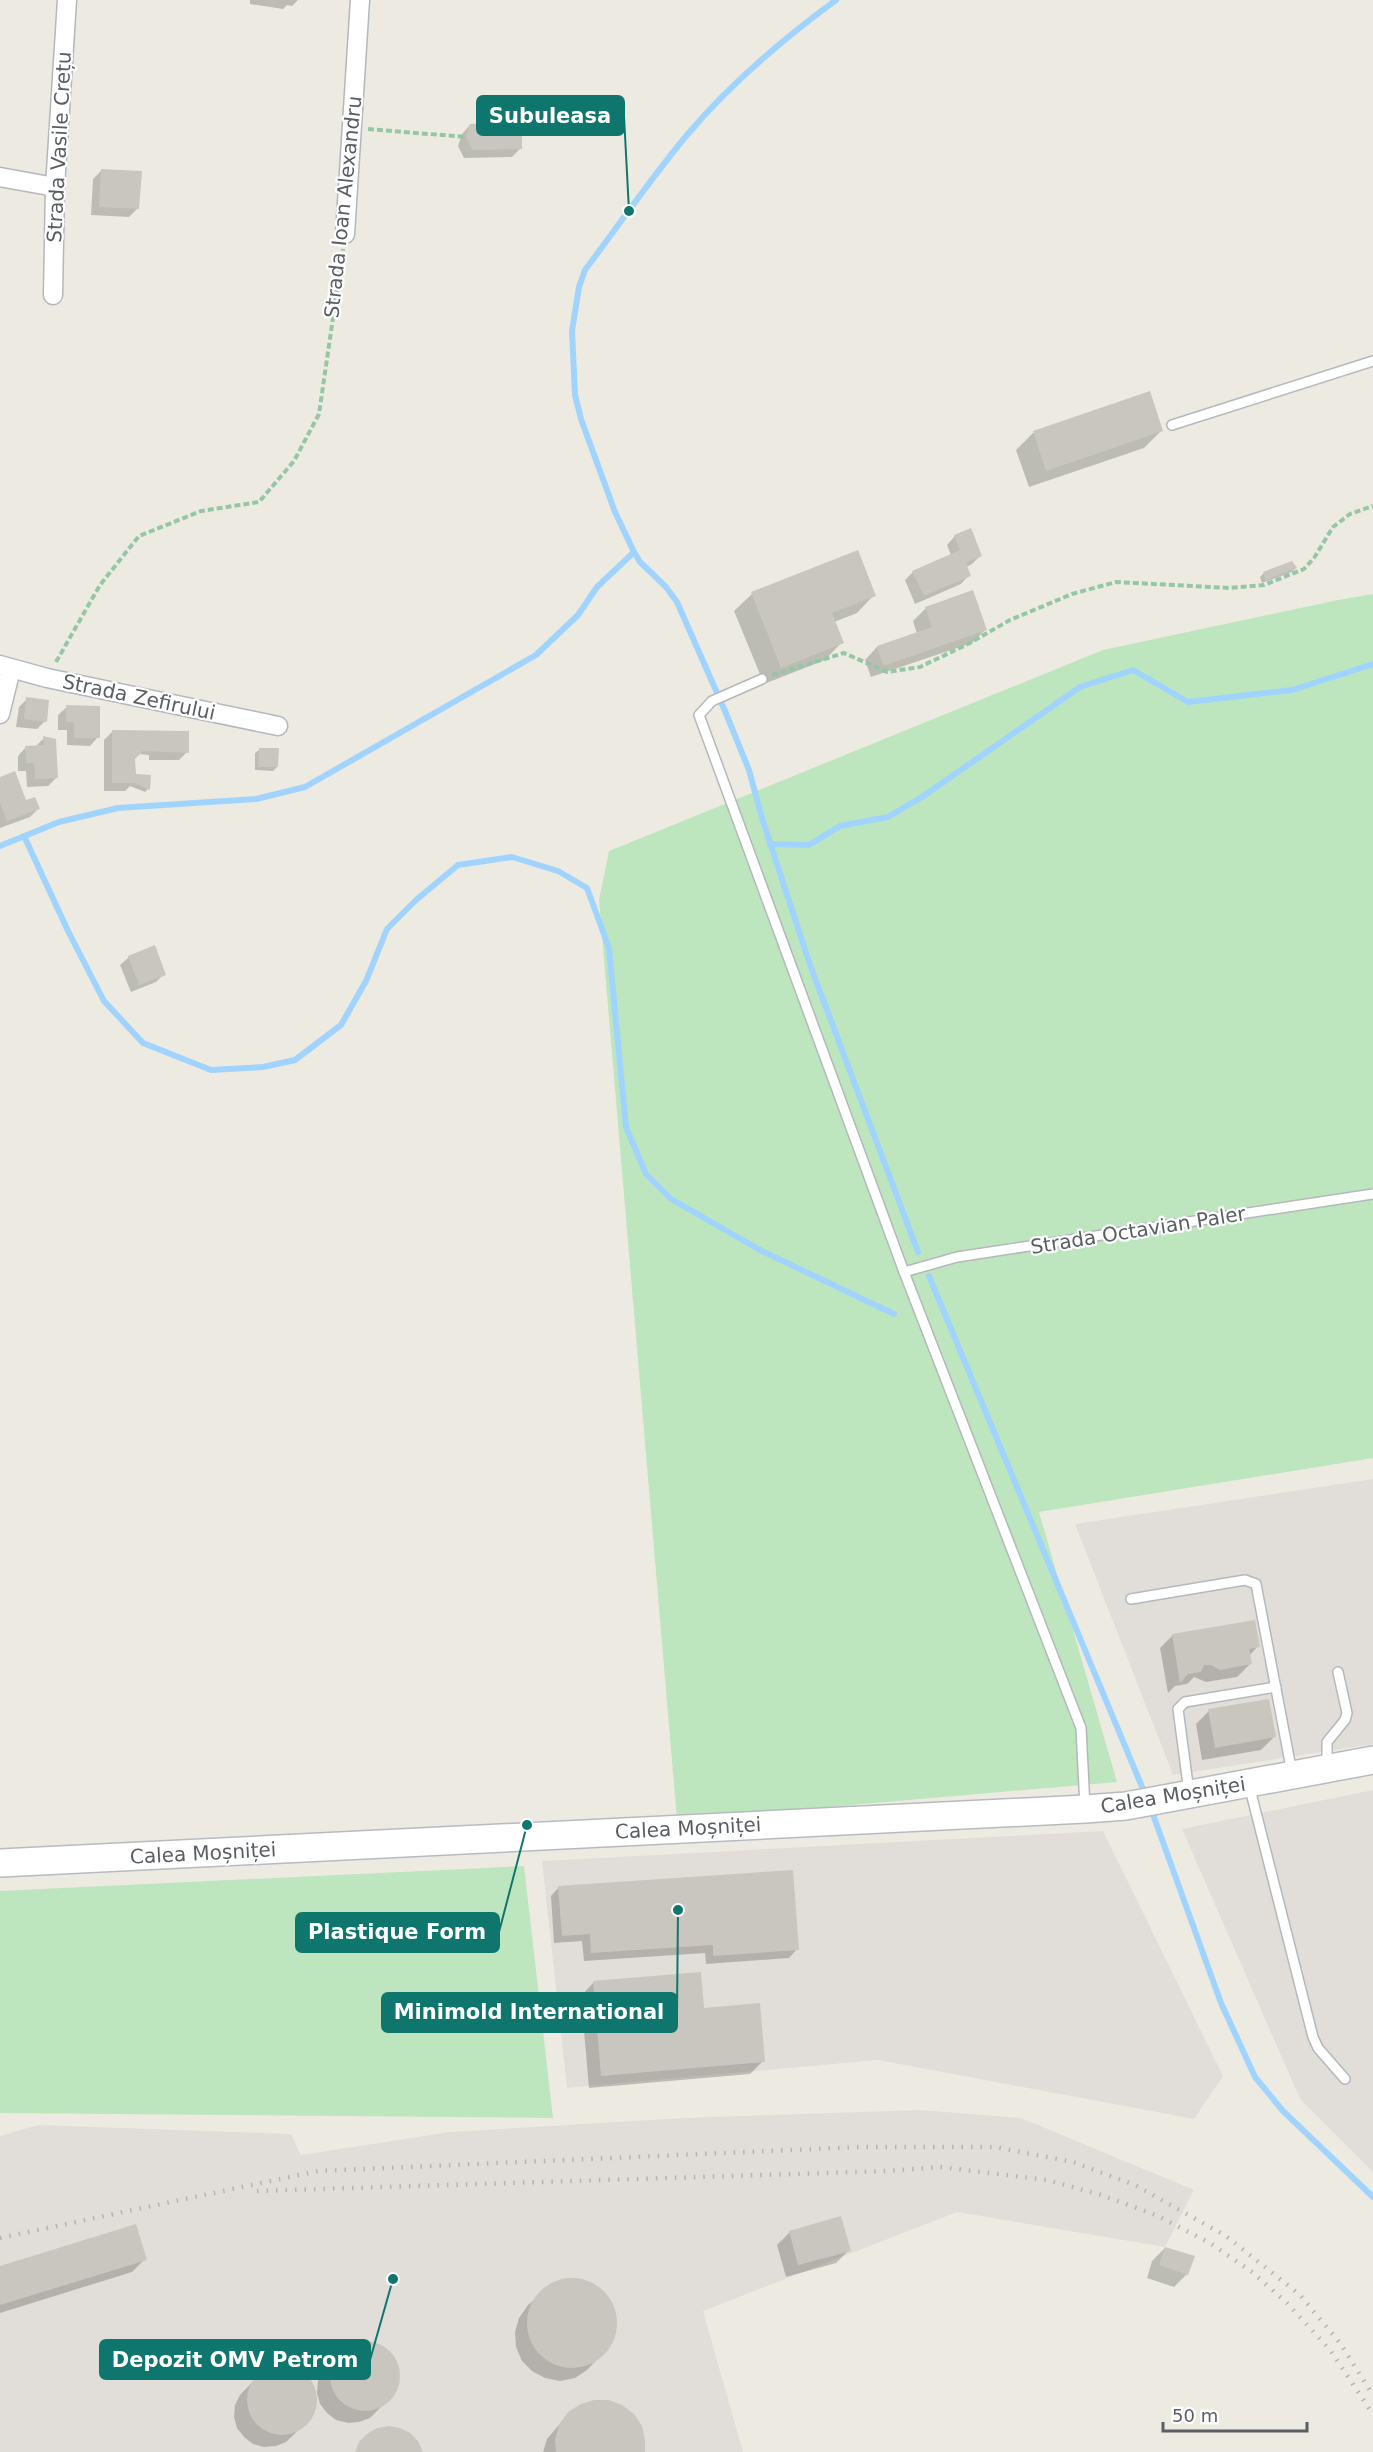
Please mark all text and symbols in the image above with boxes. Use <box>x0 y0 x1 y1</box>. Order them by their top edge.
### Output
street label: Strada Vasile Crețu <box>42 51 76 243</box>
street label: Strada Ioan Alexandru <box>319 95 367 319</box>
callout: Subuleasa <box>477 96 624 135</box>
text: Subuleasa <box>489 104 611 128</box>
street label: Strada Zefirului <box>60 669 218 725</box>
street label: Strada Octavian Paler <box>1029 1201 1248 1259</box>
street label: Calea Moșniței <box>1099 1772 1247 1818</box>
street label: Calea Moșniței <box>614 1812 762 1844</box>
street label: Calea Moșniței <box>129 1837 277 1869</box>
callout: Plastique Form <box>296 1913 499 1952</box>
text: Plastique Form <box>308 1920 486 1944</box>
callout: Minimold International <box>382 1993 677 2032</box>
text: Minimold International <box>394 2000 664 2024</box>
callout: Depozit OMV Petrom <box>100 2340 370 2379</box>
text: Depozit OMV Petrom <box>112 2348 358 2372</box>
scale bar <box>1163 2395 1307 2433</box>
text: 50 m <box>1172 2405 1218 2426</box>

